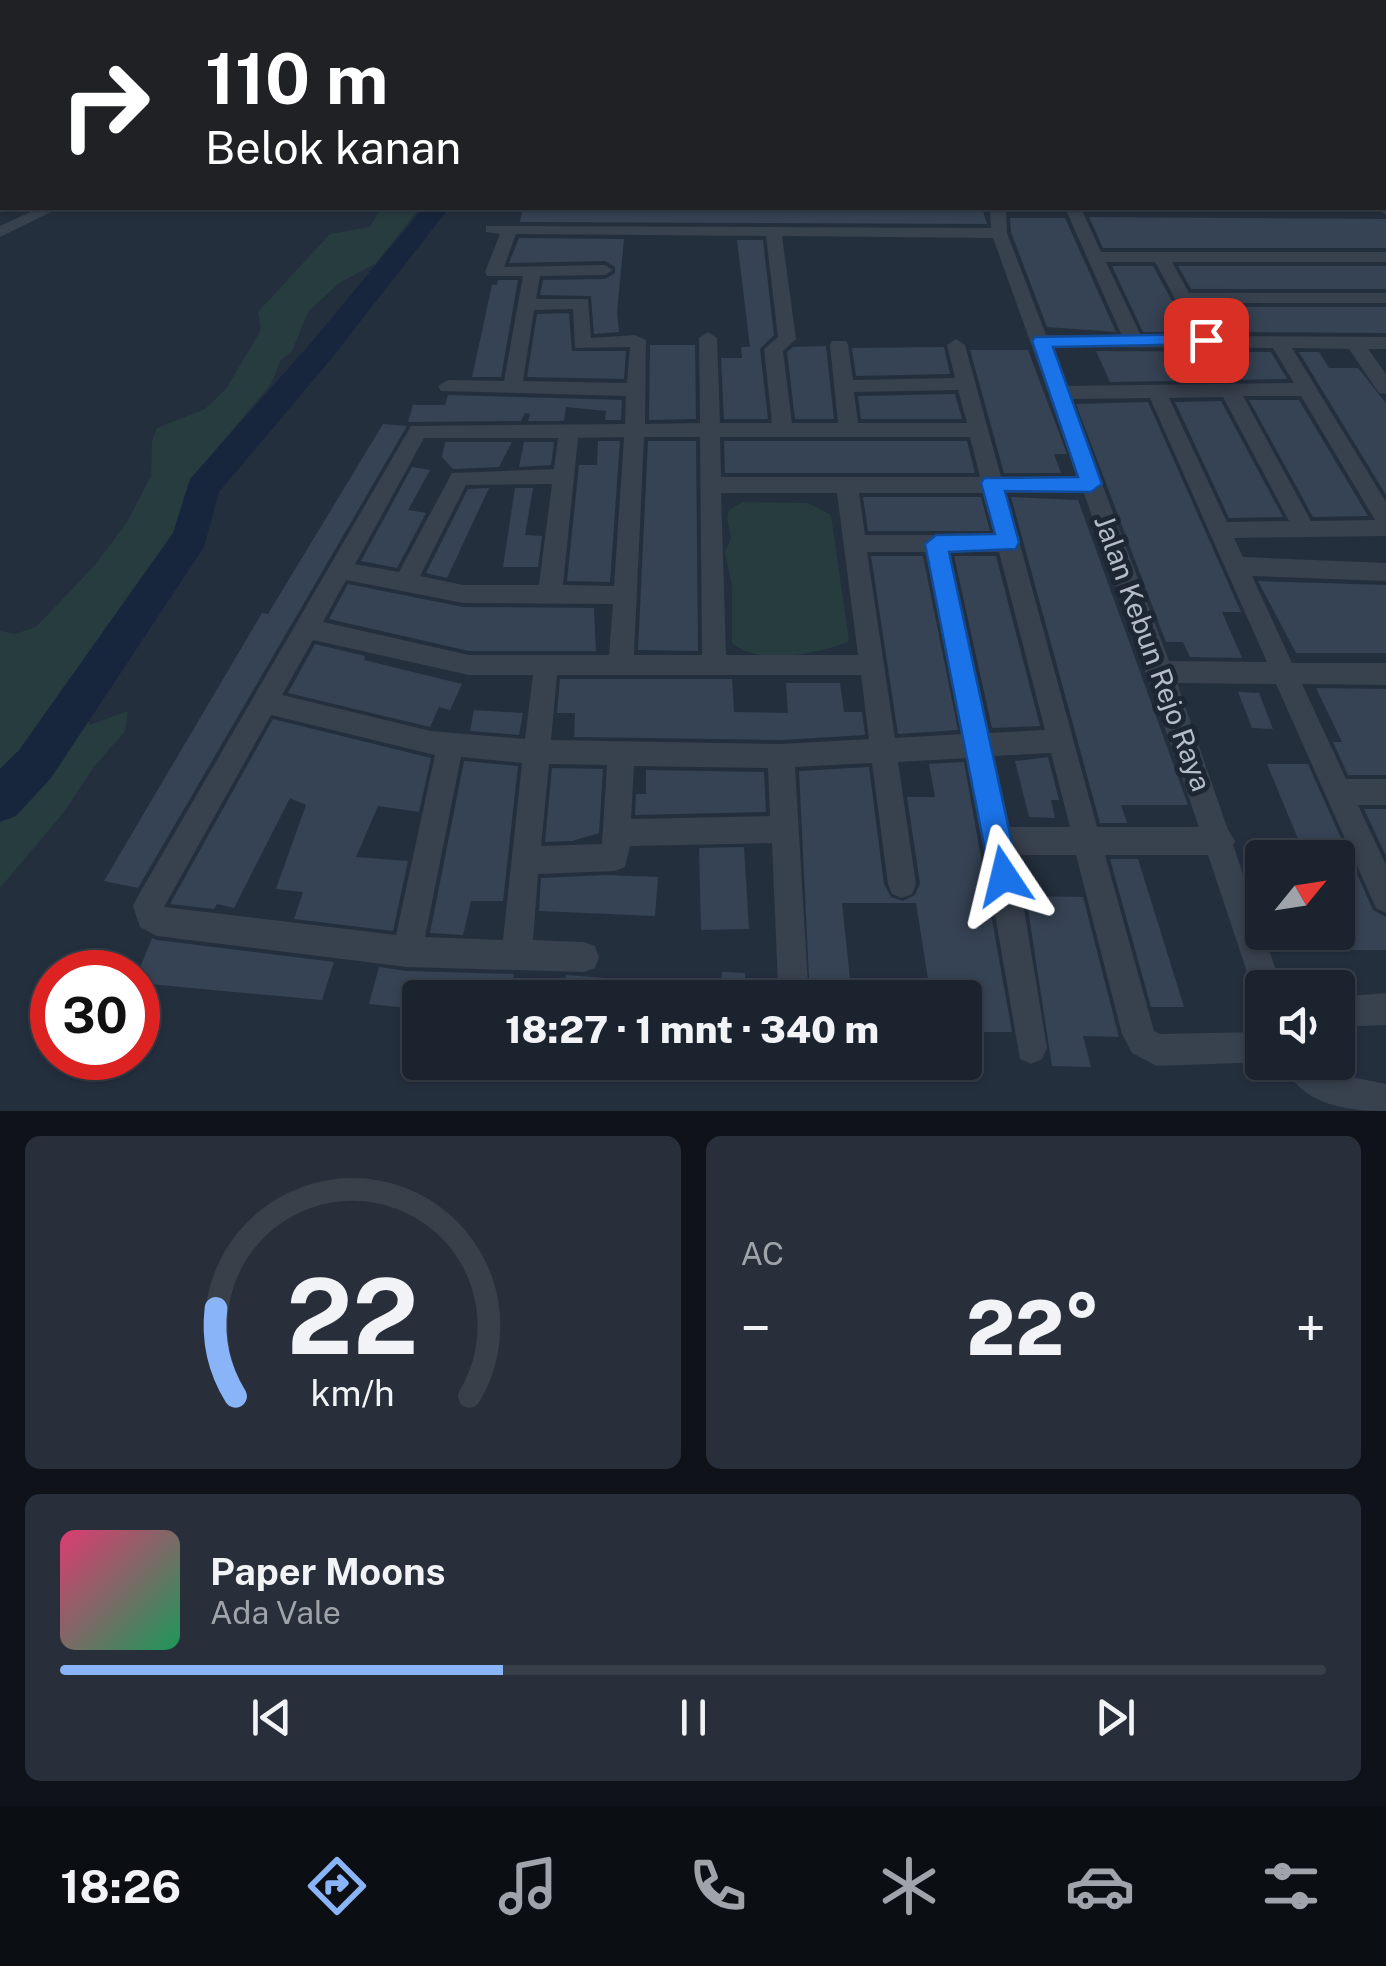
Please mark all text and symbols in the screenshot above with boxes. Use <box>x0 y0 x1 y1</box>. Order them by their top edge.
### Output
text: 110 m <box>205 37 389 120</box>
icon: right <box>40 40 170 170</box>
text: Belok kanan <box>205 121 461 174</box>
pin <box>1164 298 1249 383</box>
icon: arrive <box>1179 313 1234 368</box>
street label: Jalan Kebun Rejo Raya <box>1088 510 1219 795</box>
position arrow <box>952 824 1056 928</box>
north arrow <box>1245 840 1355 950</box>
map controls <box>1245 840 1355 1080</box>
speed limit sign: 30 <box>30 950 160 1080</box>
button: sound <box>1245 970 1355 1080</box>
text: 18:27 · 1 mnt · 340 m <box>505 1007 879 1052</box>
text: AC <box>741 1235 784 1272</box>
text: 22 <box>287 1255 419 1377</box>
text: 22° <box>966 1284 1100 1372</box>
text: − <box>741 1296 771 1360</box>
text: + <box>1296 1296 1326 1360</box>
text: km/h <box>311 1372 395 1414</box>
text: Paper Moons <box>210 1549 445 1594</box>
text: Ada Vale <box>210 1594 341 1631</box>
icon: previous <box>244 1690 299 1745</box>
icon: pause <box>666 1690 721 1745</box>
icon: next <box>1088 1690 1143 1745</box>
icon: directions <box>302 1851 372 1921</box>
icon: music <box>493 1851 563 1921</box>
icon: phone <box>683 1851 753 1921</box>
icon: climate <box>874 1851 944 1921</box>
icon: car <box>1065 1851 1135 1921</box>
icon: filters <box>1256 1851 1326 1921</box>
text: 18:26 <box>60 1860 181 1913</box>

